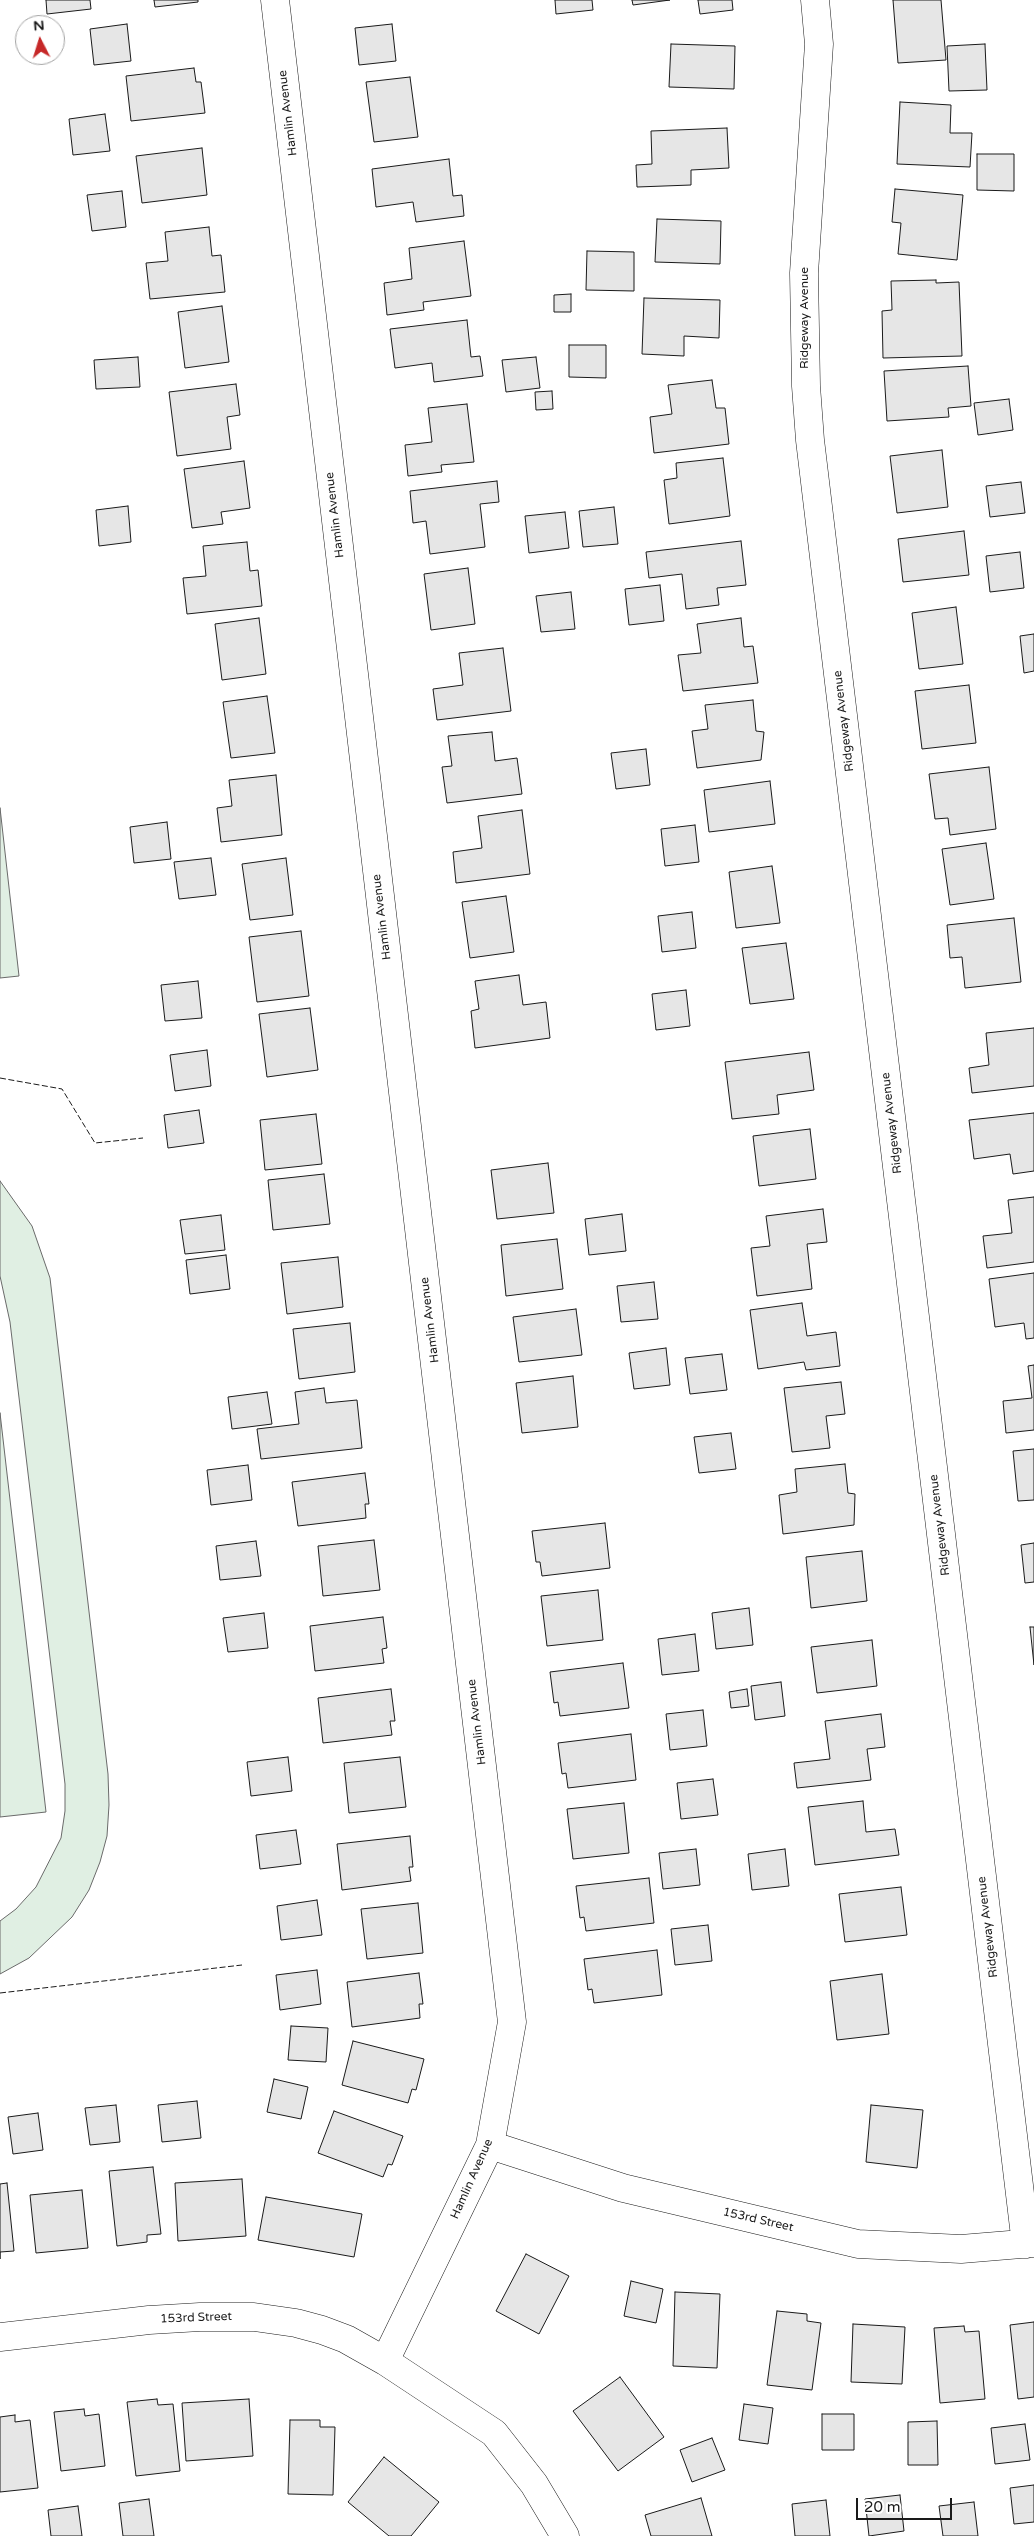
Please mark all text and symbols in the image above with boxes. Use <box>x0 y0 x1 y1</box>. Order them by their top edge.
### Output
north arrow <box>15 15 65 65</box>
text: N <box>32 17 45 35</box>
street label: Hamlin Avenue <box>276 69 300 157</box>
street label: Ridgeway Avenue <box>798 267 812 369</box>
street label: Hamlin Avenue <box>323 471 347 559</box>
street label: Ridgeway Avenue <box>831 670 857 772</box>
street label: Hamlin Avenue <box>370 873 394 961</box>
street label: Ridgeway Avenue <box>879 1072 905 1174</box>
street label: Hamlin Avenue <box>418 1276 442 1364</box>
street label: Ridgeway Avenue <box>927 1474 953 1576</box>
street label: Hamlin Avenue <box>465 1678 489 1766</box>
street label: Ridgeway Avenue <box>975 1876 1001 1978</box>
street label: Hamlin Avenue <box>448 2137 496 2221</box>
street label: 153rd Street <box>721 2205 795 2235</box>
street label: 153rd Street <box>160 2310 232 2326</box>
scale bar <box>859 2488 955 2520</box>
text: 20 m <box>864 2498 901 2516</box>

